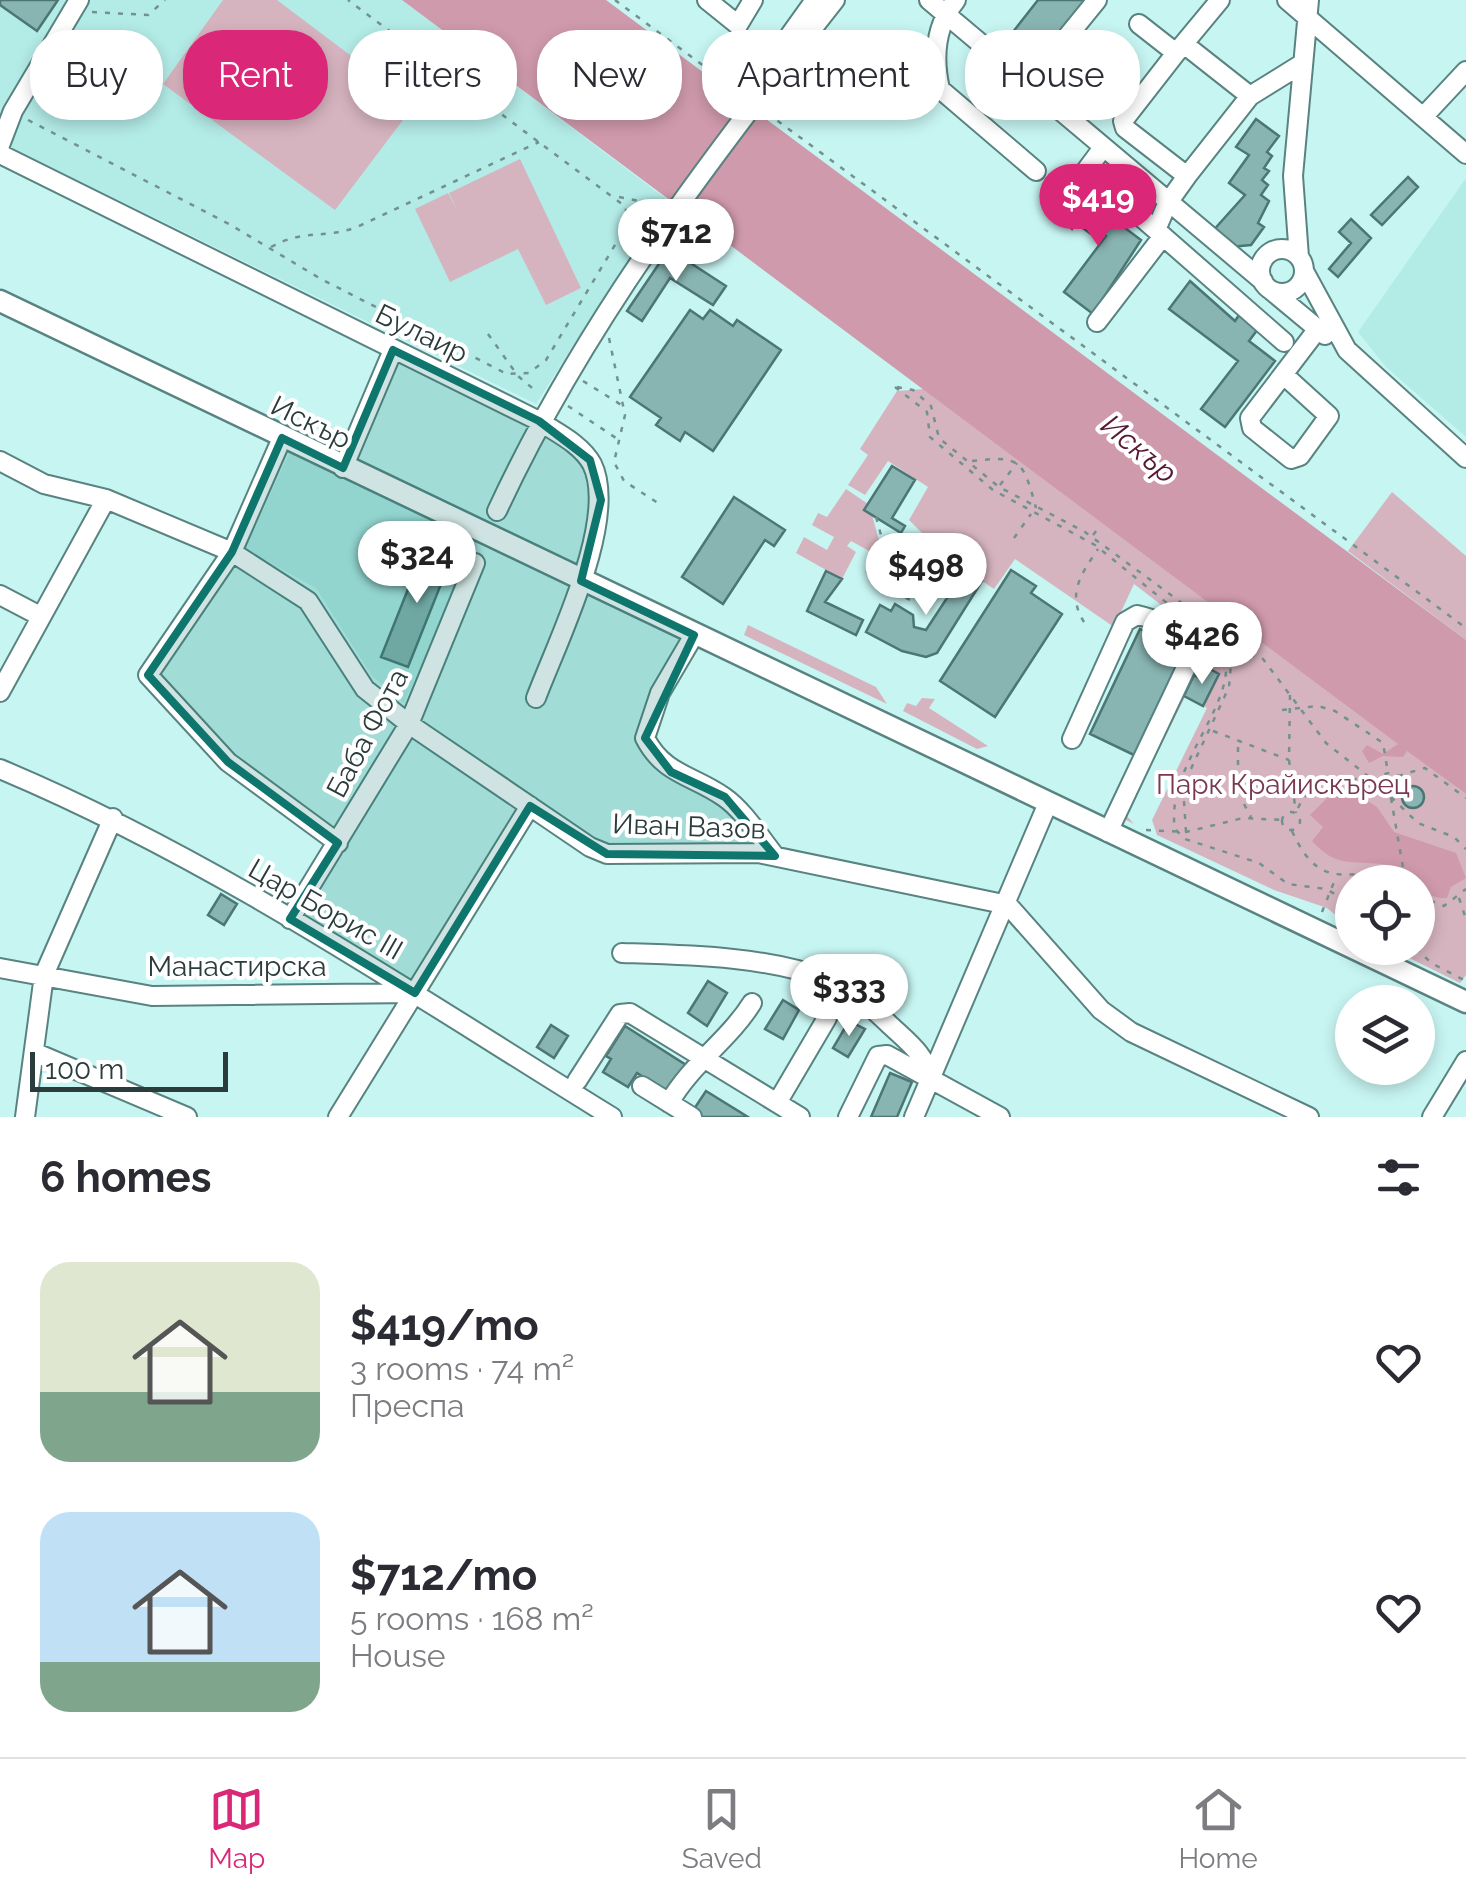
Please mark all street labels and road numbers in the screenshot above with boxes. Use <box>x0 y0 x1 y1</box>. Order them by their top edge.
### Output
street label: Булаир <box>370 297 473 370</box>
street label: Искър <box>265 389 356 456</box>
street label: Баба Фота <box>320 663 415 803</box>
street label: Иван Вазов <box>612 807 766 846</box>
street label: Цар Борис III <box>243 852 409 967</box>
street label: Манастирска <box>147 950 327 983</box>

